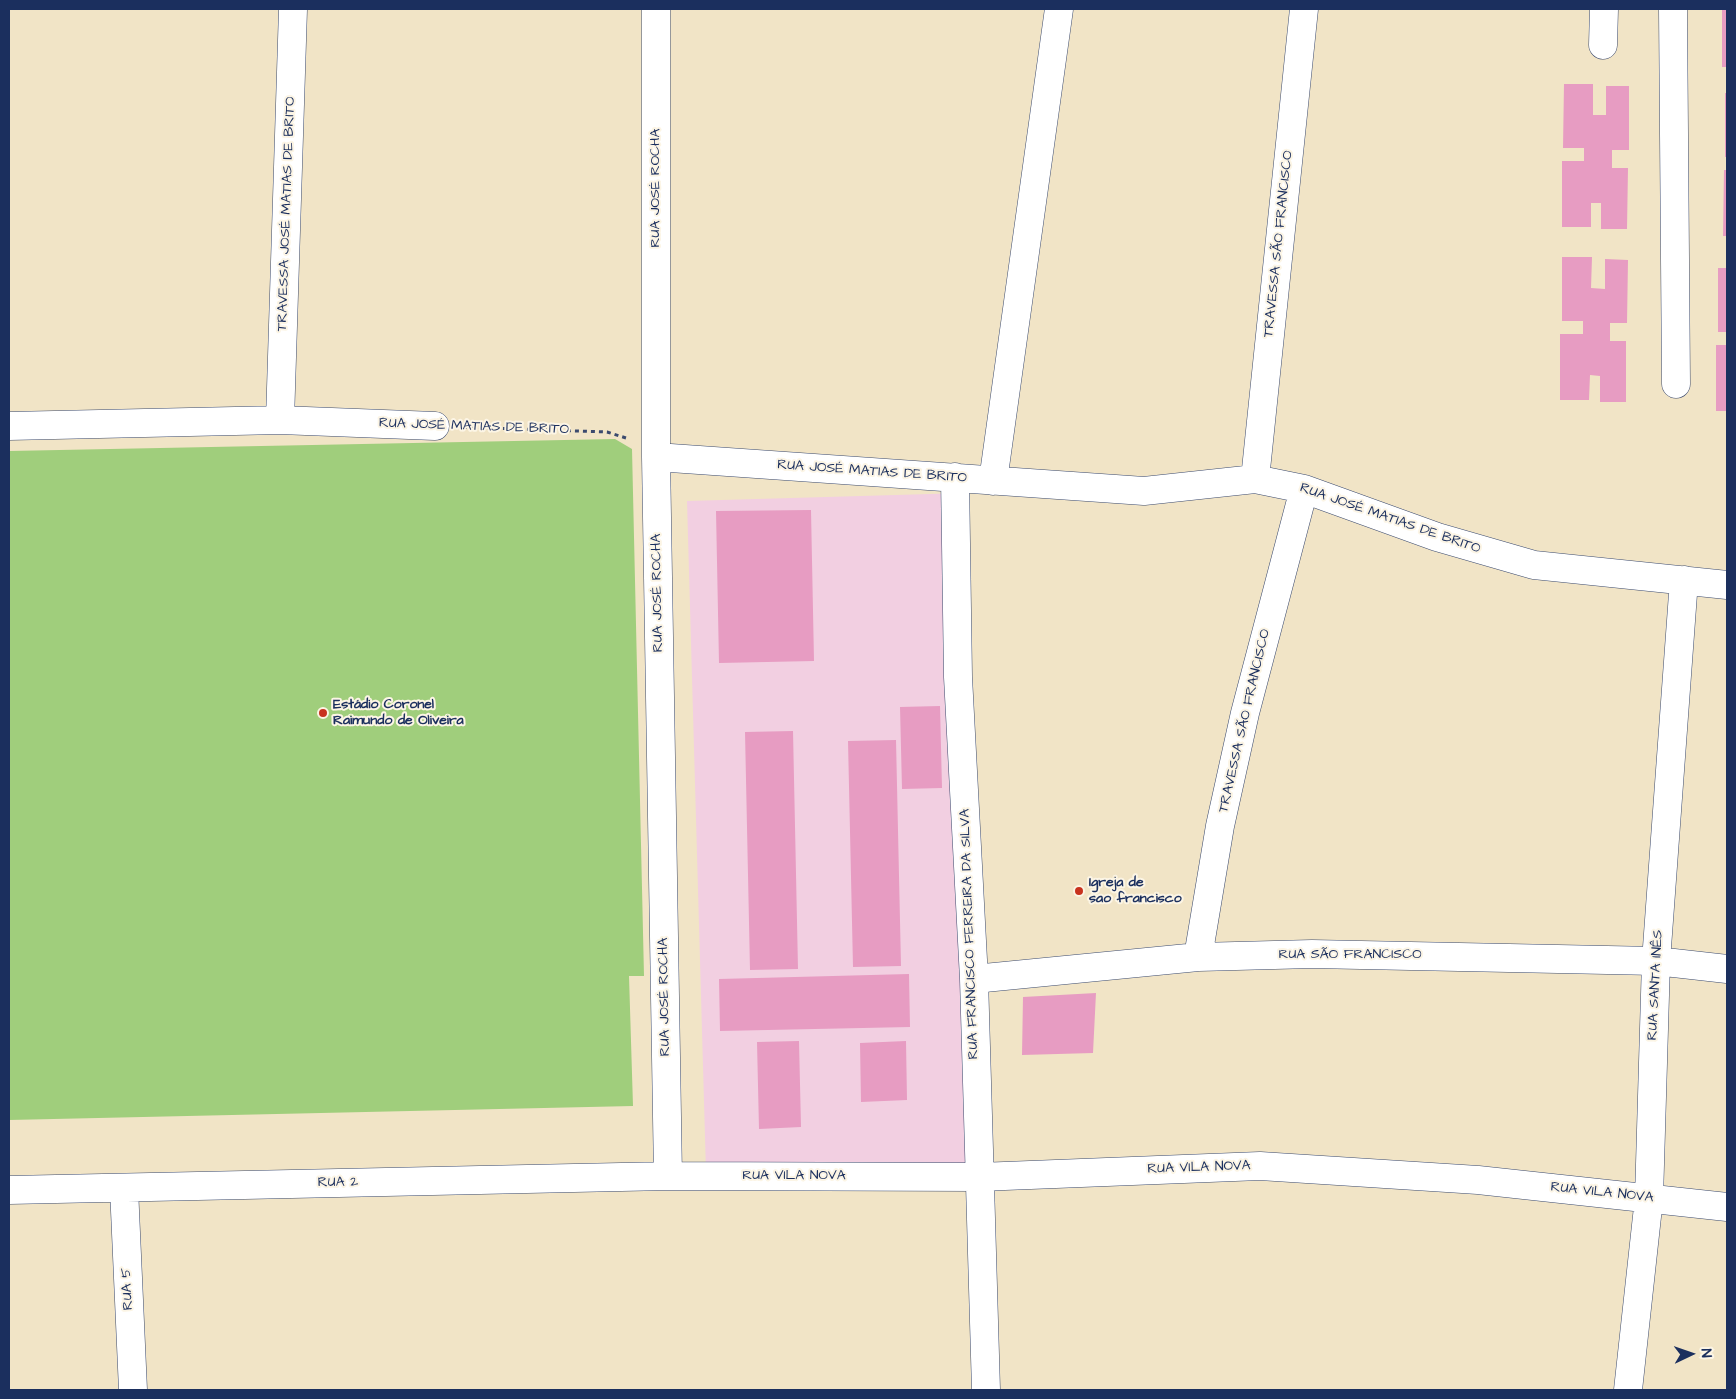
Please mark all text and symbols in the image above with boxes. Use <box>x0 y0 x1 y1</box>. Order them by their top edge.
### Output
street label: TRAVESSA JOSÉ MATIAS DE BRITO <box>275 96 299 332</box>
street label: RUA JOSÉ ROCHA <box>648 129 664 247</box>
street label: TRAVESSA SÃO FRANCISCO <box>1261 150 1297 338</box>
street label: RUA JOSÉ MATIAS DE BRITO <box>379 415 569 439</box>
street label: RUA JOSÉ MATIAS DE BRITO <box>777 457 967 487</box>
street label: RUA JOSÉ MATIAS DE BRITO <box>1297 480 1483 558</box>
street label: RUA JOSÉ ROCHA <box>649 533 667 653</box>
street label: TRAVESSA SÃO FRANCISCO <box>1216 628 1274 814</box>
place label: Estádio Coronel Raimundo de Oliveira <box>333 697 464 730</box>
marker: Estádio Coronel Raimundo de Oliveira <box>317 707 329 719</box>
street label: RUA FRANCISCO FERREIRA DA SILVA <box>957 808 983 1060</box>
place label: Igreja de sao francisco <box>1089 875 1182 908</box>
marker: Igreja de sao francisco <box>1073 885 1085 897</box>
street label: RUA SANTA INÊS <box>1645 929 1667 1041</box>
street label: RUA JOSÉ ROCHA <box>656 937 674 1057</box>
street label: RUA SÃO FRANCISCO <box>1278 947 1422 963</box>
street label: RUA VILA NOVA <box>1147 1158 1251 1178</box>
street label: RUA VILA NOVA <box>742 1168 846 1184</box>
street label: RUA 2 <box>318 1174 358 1192</box>
street label: RUA VILA NOVA <box>1550 1179 1654 1207</box>
street label: RUA 5 <box>119 1267 137 1311</box>
north arrow <box>1666 1329 1716 1379</box>
text: N <box>1696 1348 1716 1358</box>

